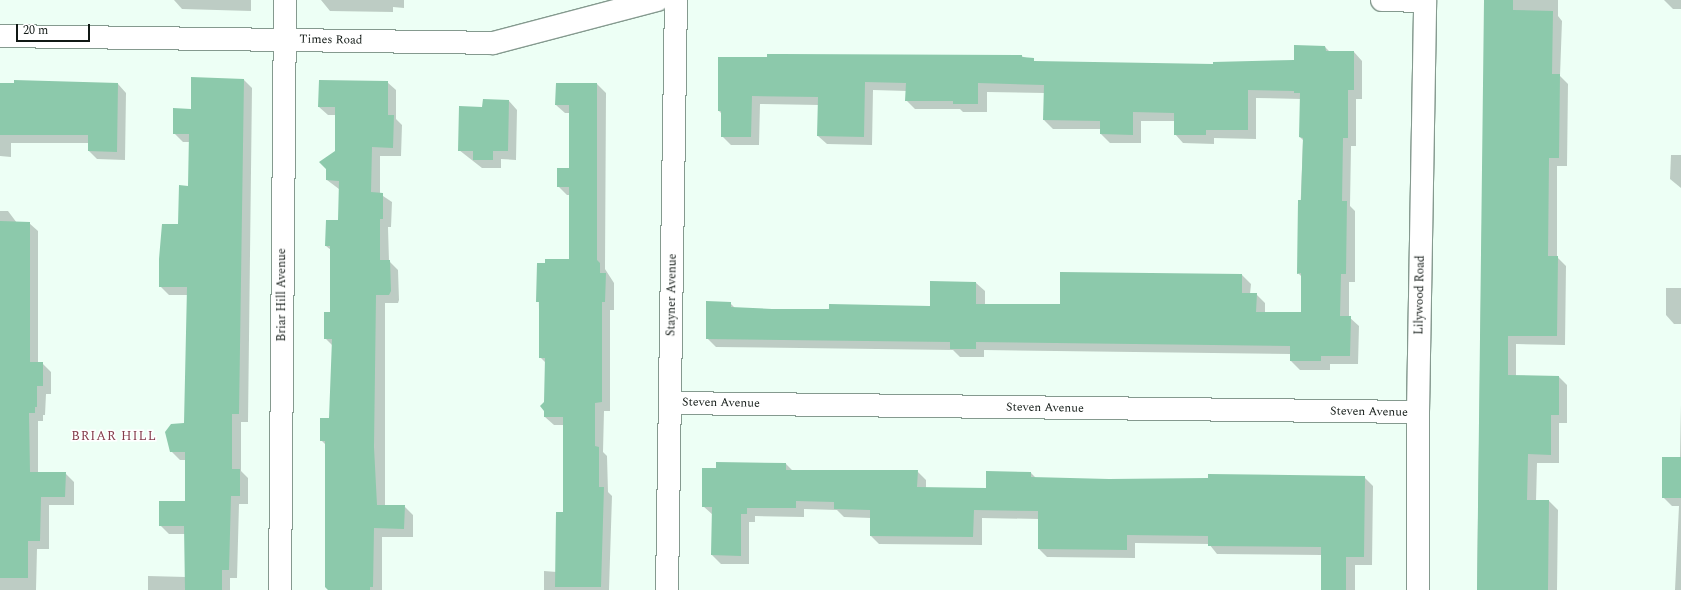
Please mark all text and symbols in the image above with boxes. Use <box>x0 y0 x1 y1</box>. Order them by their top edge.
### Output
scale bar <box>18 16 92 42</box>
text: 20 m <box>23 21 48 40</box>
street label: Times Road <box>299 32 363 48</box>
street label: Briar Hill Avenue <box>275 248 289 342</box>
street label: Stayner Avenue <box>664 254 680 336</box>
street label: Lilywood Road <box>1412 255 1428 335</box>
street label: Steven Avenue <box>682 395 760 411</box>
street label: Steven Avenue <box>1006 400 1084 416</box>
street label: Steven Avenue <box>1330 404 1408 420</box>
district label: BRIAR HILL <box>71 428 157 444</box>

